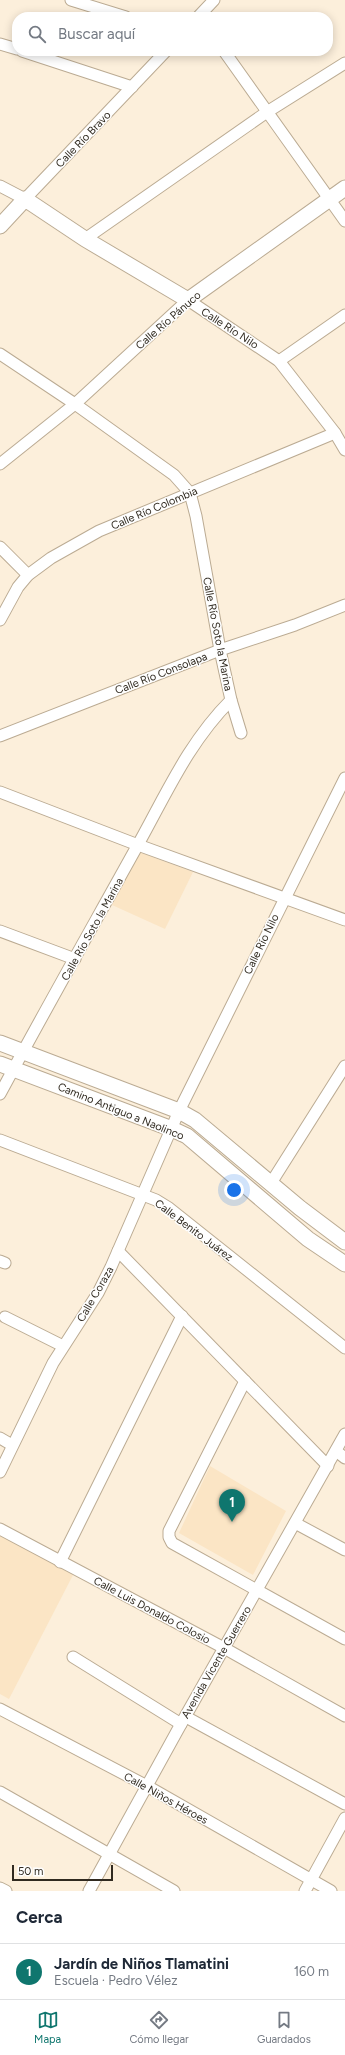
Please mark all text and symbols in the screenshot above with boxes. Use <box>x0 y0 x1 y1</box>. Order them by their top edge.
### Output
search box <box>12 12 333 56</box>
icon: search <box>26 23 48 45</box>
text: Buscar aquí <box>58 25 135 43</box>
street label: Calle Río Bravo <box>53 108 114 170</box>
street label: Calle Río Pánuco <box>133 289 204 352</box>
street label: Calle Río Nilo <box>199 305 261 352</box>
street label: Calle Río Colombia <box>109 484 199 533</box>
street label: Calle Río Soto la Marina <box>200 576 235 692</box>
street label: Calle Río Consolapa <box>113 650 209 697</box>
street label: Calle Río Soto la Marina <box>59 875 126 983</box>
street label: Calle Río Nilo <box>241 912 282 977</box>
street label: Camino Antiguo a Naolinco <box>56 1080 186 1143</box>
your location <box>224 1180 244 1200</box>
street label: Calle Benito Juárez <box>152 1197 235 1264</box>
street label: Calle Coraza <box>74 1264 117 1324</box>
pin: 1 <box>219 1489 245 1522</box>
street label: Calle Luis Donaldo Colosio <box>91 1574 212 1647</box>
street label: Avenida Vicente Guerrero <box>179 1604 254 1721</box>
street label: Calle Niños Héroes <box>121 1770 210 1827</box>
scale bar <box>12 1863 113 1882</box>
text: 50 m <box>18 1865 43 1878</box>
text: Cerca <box>16 1907 63 1927</box>
text: Jardín de Niños Tlamatini <box>54 1955 229 1973</box>
text: 1 <box>26 1964 32 1979</box>
text: 160 m <box>294 1964 329 1979</box>
text: Escuela · Pedro Vélez <box>54 1973 178 1988</box>
tab: Mapa <box>34 2009 61 2046</box>
tab: Cómo llegar <box>129 2009 189 2046</box>
tab: Guardados <box>257 2009 311 2046</box>

